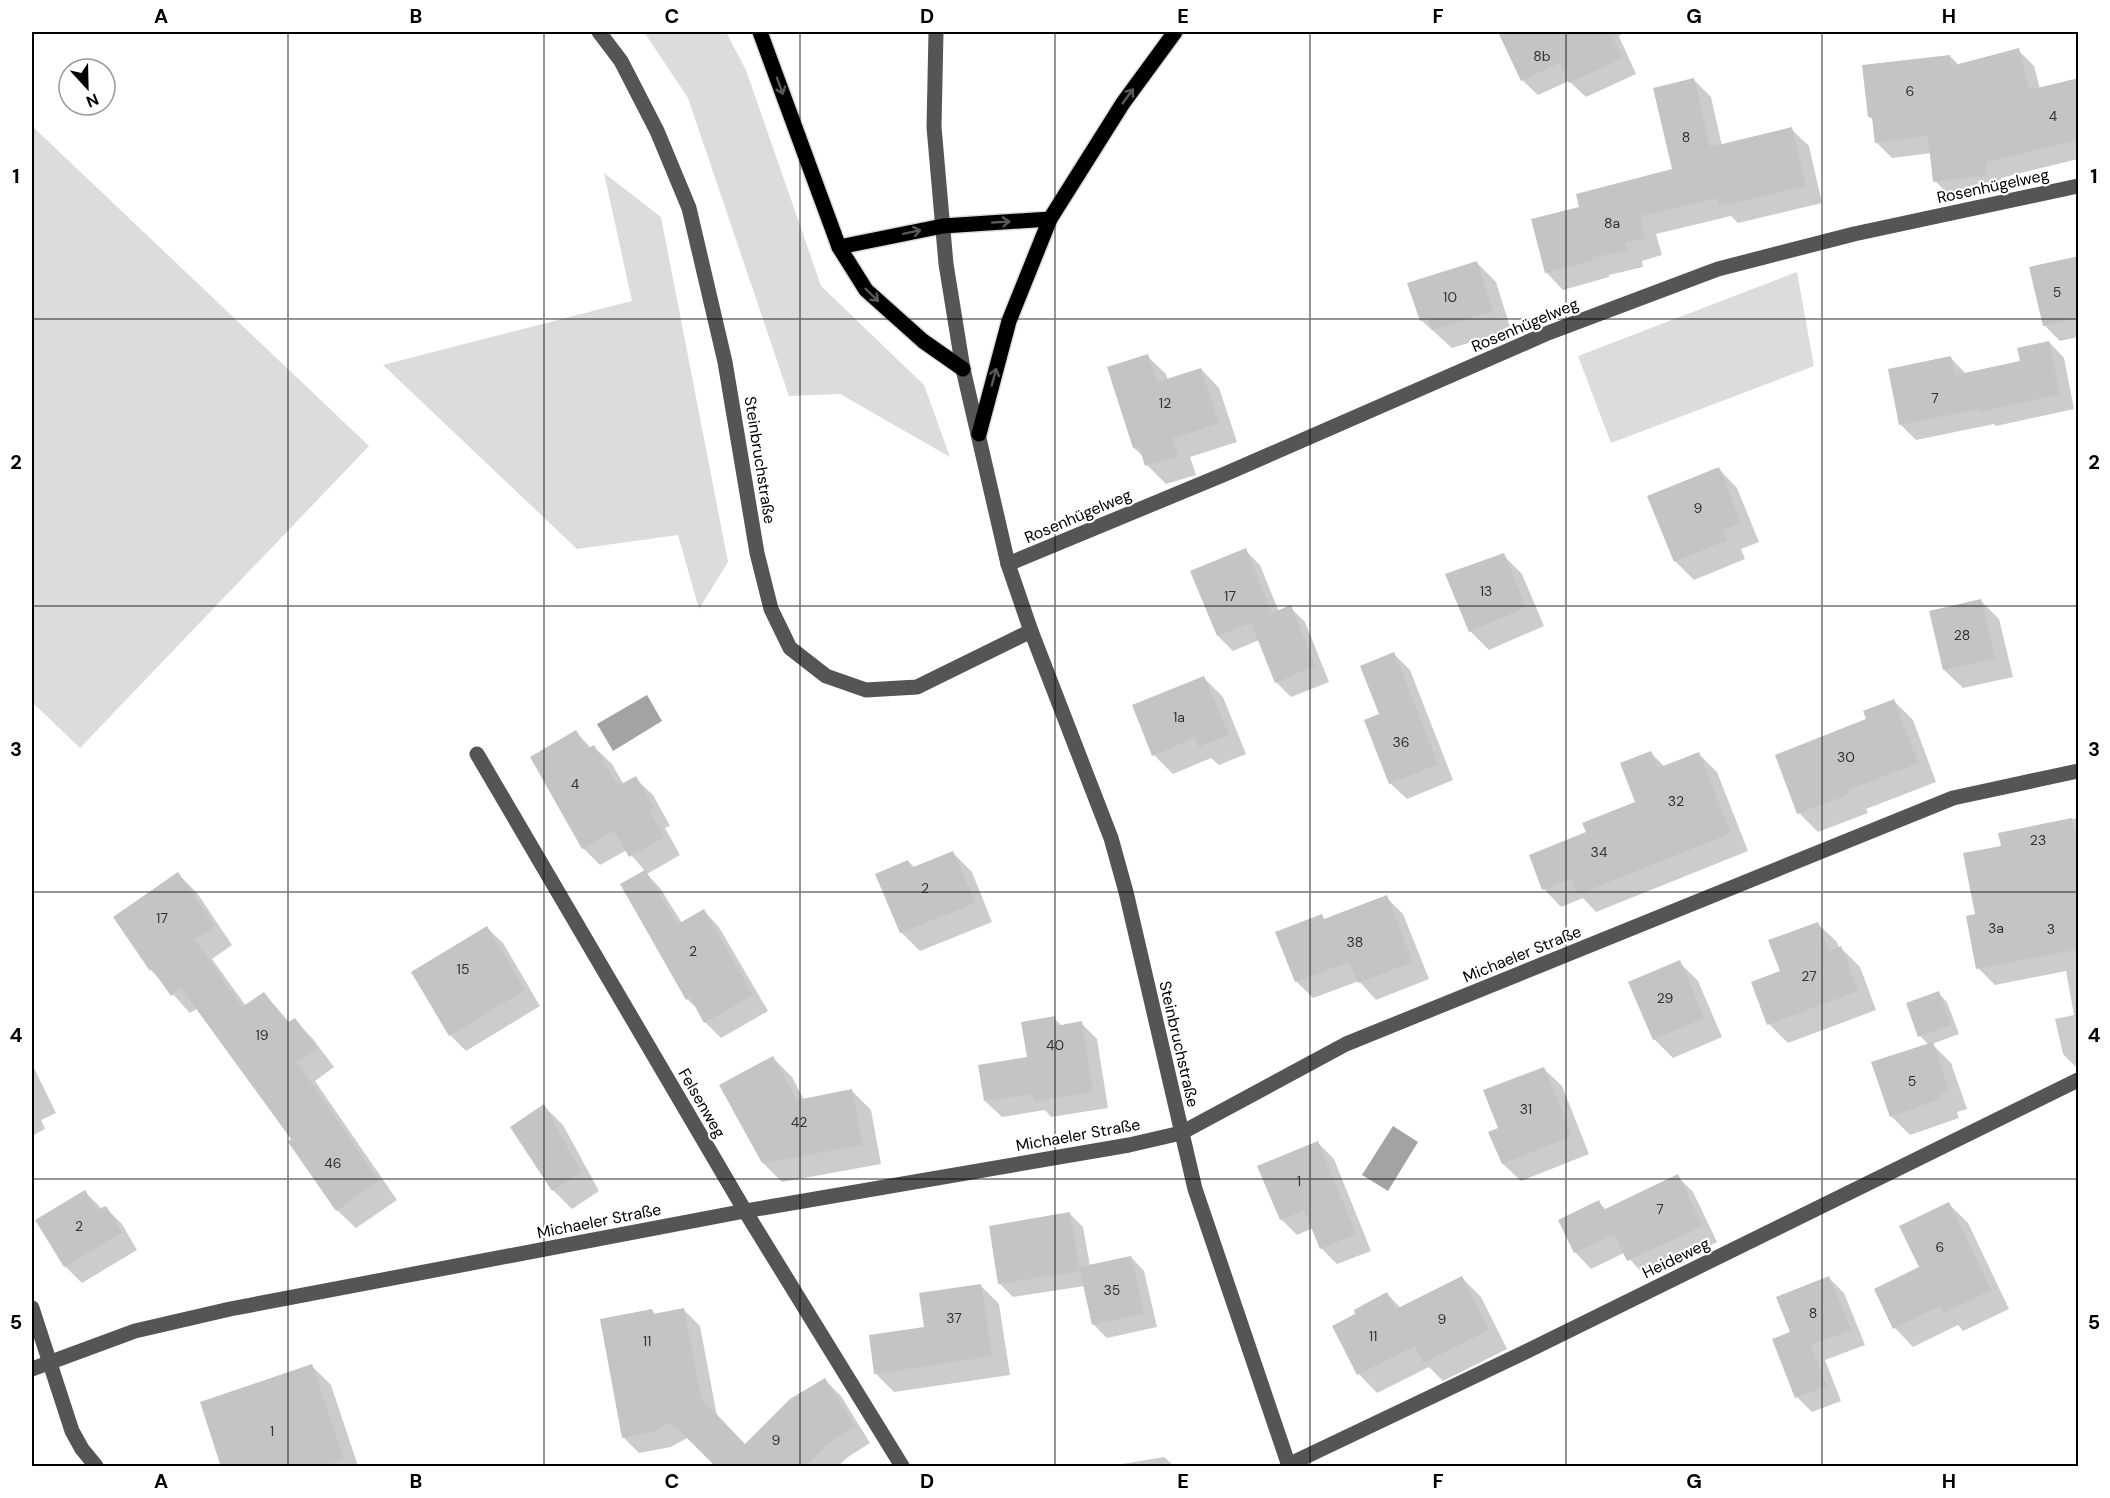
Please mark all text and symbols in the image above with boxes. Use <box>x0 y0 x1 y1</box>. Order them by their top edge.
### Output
text: A <box>154 3 168 29</box>
text: B <box>410 3 422 29</box>
text: C <box>665 3 679 29</box>
text: D <box>920 3 934 29</box>
text: E <box>1177 3 1189 29</box>
text: F <box>1432 3 1444 29</box>
text: G <box>1686 3 1702 29</box>
text: H <box>1942 3 1956 29</box>
house number: 8b <box>1533 47 1551 65</box>
north arrow <box>57 57 117 117</box>
one-way arrow <box>775 77 786 95</box>
house number: 6 <box>1906 82 1914 100</box>
text: N <box>83 89 102 112</box>
one-way arrow <box>1122 89 1134 105</box>
house number: 4 <box>2049 107 2058 125</box>
house number: 8 <box>1682 128 1690 146</box>
text: 1 <box>12 163 20 189</box>
text: 1 <box>2090 163 2098 189</box>
street label: Rosenhügelweg <box>1935 164 2051 208</box>
house number: 8a <box>1604 214 1620 232</box>
one-way arrow <box>990 217 1010 228</box>
one-way arrow <box>901 226 921 237</box>
house number: 5 <box>2053 283 2061 301</box>
one-way arrow <box>864 287 879 302</box>
house number: 10 <box>1443 288 1457 306</box>
street label: Rosenhügelweg <box>1468 293 1582 357</box>
one-way arrow <box>989 368 1000 387</box>
house number: 7 <box>1931 389 1939 407</box>
house number: 12 <box>1159 394 1171 412</box>
street label: Steinbruchstraße <box>740 395 780 525</box>
text: 2 <box>10 449 22 475</box>
text: 2 <box>2088 449 2100 475</box>
street label: Rosenhügelweg <box>1021 484 1135 548</box>
house number: 9 <box>1694 499 1703 517</box>
house number: 13 <box>1480 582 1492 600</box>
house number: 17 <box>1224 587 1236 605</box>
house number: 28 <box>1954 626 1970 644</box>
house number: 1a <box>1173 708 1185 726</box>
house number: 36 <box>1392 733 1410 751</box>
text: 3 <box>10 736 22 762</box>
text: 3 <box>2088 736 2100 762</box>
house number: 30 <box>1837 748 1855 766</box>
house number: 4 <box>571 775 580 793</box>
house number: 32 <box>1668 792 1684 810</box>
house number: 23 <box>2030 831 2046 849</box>
house number: 34 <box>1591 843 1608 861</box>
house number: 2 <box>921 879 929 897</box>
house number: 17 <box>156 909 168 927</box>
house number: 3a <box>1988 919 2004 937</box>
house number: 3 <box>2047 920 2055 938</box>
street label: Michaeler Straße <box>1460 921 1584 987</box>
house number: 38 <box>1347 933 1363 951</box>
house number: 2 <box>689 942 697 960</box>
house number: 15 <box>457 960 469 978</box>
house number: 27 <box>1801 967 1817 985</box>
street label: Steinbruchstraße <box>1154 979 1204 1109</box>
house number: 29 <box>1657 989 1674 1007</box>
text: 4 <box>10 1022 23 1048</box>
text: 4 <box>2088 1022 2101 1048</box>
house number: 19 <box>255 1026 269 1044</box>
house number: 40 <box>1046 1036 1064 1054</box>
street label: Felsenweg <box>674 1064 730 1142</box>
house number: 5 <box>1908 1072 1916 1090</box>
house number: 31 <box>1520 1100 1532 1118</box>
house number: 42 <box>791 1113 807 1131</box>
street label: Michaeler Straße <box>1014 1114 1142 1156</box>
house number: 46 <box>324 1154 342 1172</box>
house number: 1 <box>1297 1172 1301 1190</box>
street label: Michaeler Straße <box>535 1199 663 1243</box>
house number: 7 <box>1656 1200 1664 1218</box>
house number: 2 <box>75 1217 83 1235</box>
street label: Heideweg <box>1639 1233 1713 1283</box>
house number: 6 <box>1936 1238 1944 1256</box>
house number: 35 <box>1104 1281 1120 1299</box>
house number: 8 <box>1809 1304 1817 1322</box>
text: 5 <box>10 1309 22 1335</box>
house number: 37 <box>946 1309 962 1327</box>
text: 5 <box>2088 1309 2100 1335</box>
house number: 9 <box>1438 1310 1447 1328</box>
house number: 11 <box>1369 1327 1377 1345</box>
house number: 11 <box>643 1332 651 1350</box>
house number: 1 <box>270 1422 274 1440</box>
house number: 9 <box>772 1431 781 1449</box>
text: A <box>154 1468 168 1494</box>
text: B <box>410 1468 422 1494</box>
text: C <box>665 1468 679 1494</box>
text: D <box>920 1468 934 1494</box>
text: E <box>1177 1468 1189 1494</box>
text: F <box>1432 1468 1444 1494</box>
text: G <box>1686 1468 1702 1494</box>
text: H <box>1942 1468 1956 1494</box>

